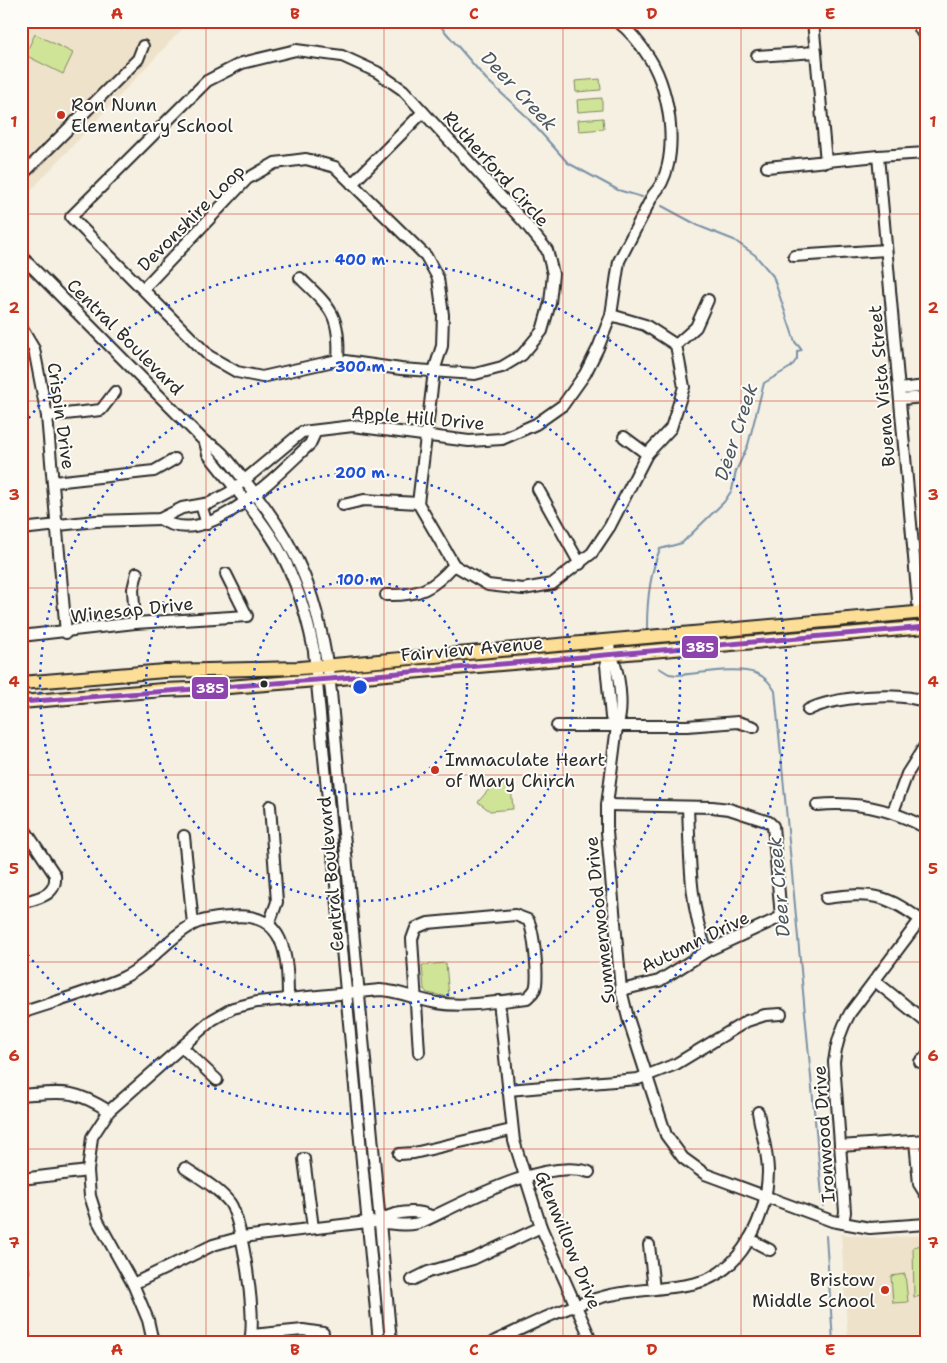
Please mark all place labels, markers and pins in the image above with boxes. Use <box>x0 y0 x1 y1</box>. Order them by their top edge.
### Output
place label: Ron Nunn Elementary School <box>71 93 234 138</box>
marker: Ron Nunn Elementary School <box>55 109 67 121</box>
centre of rings <box>351 678 369 696</box>
unlabelled marker <box>259 679 269 689</box>
place label: Immaculate Heart of Mary Chirch <box>445 748 605 793</box>
marker: Immaculate Heart of Mary Chirch <box>429 764 441 776</box>
place label: Bristow Middle School <box>752 1268 876 1313</box>
marker: Bristow Middle School <box>879 1284 891 1296</box>

